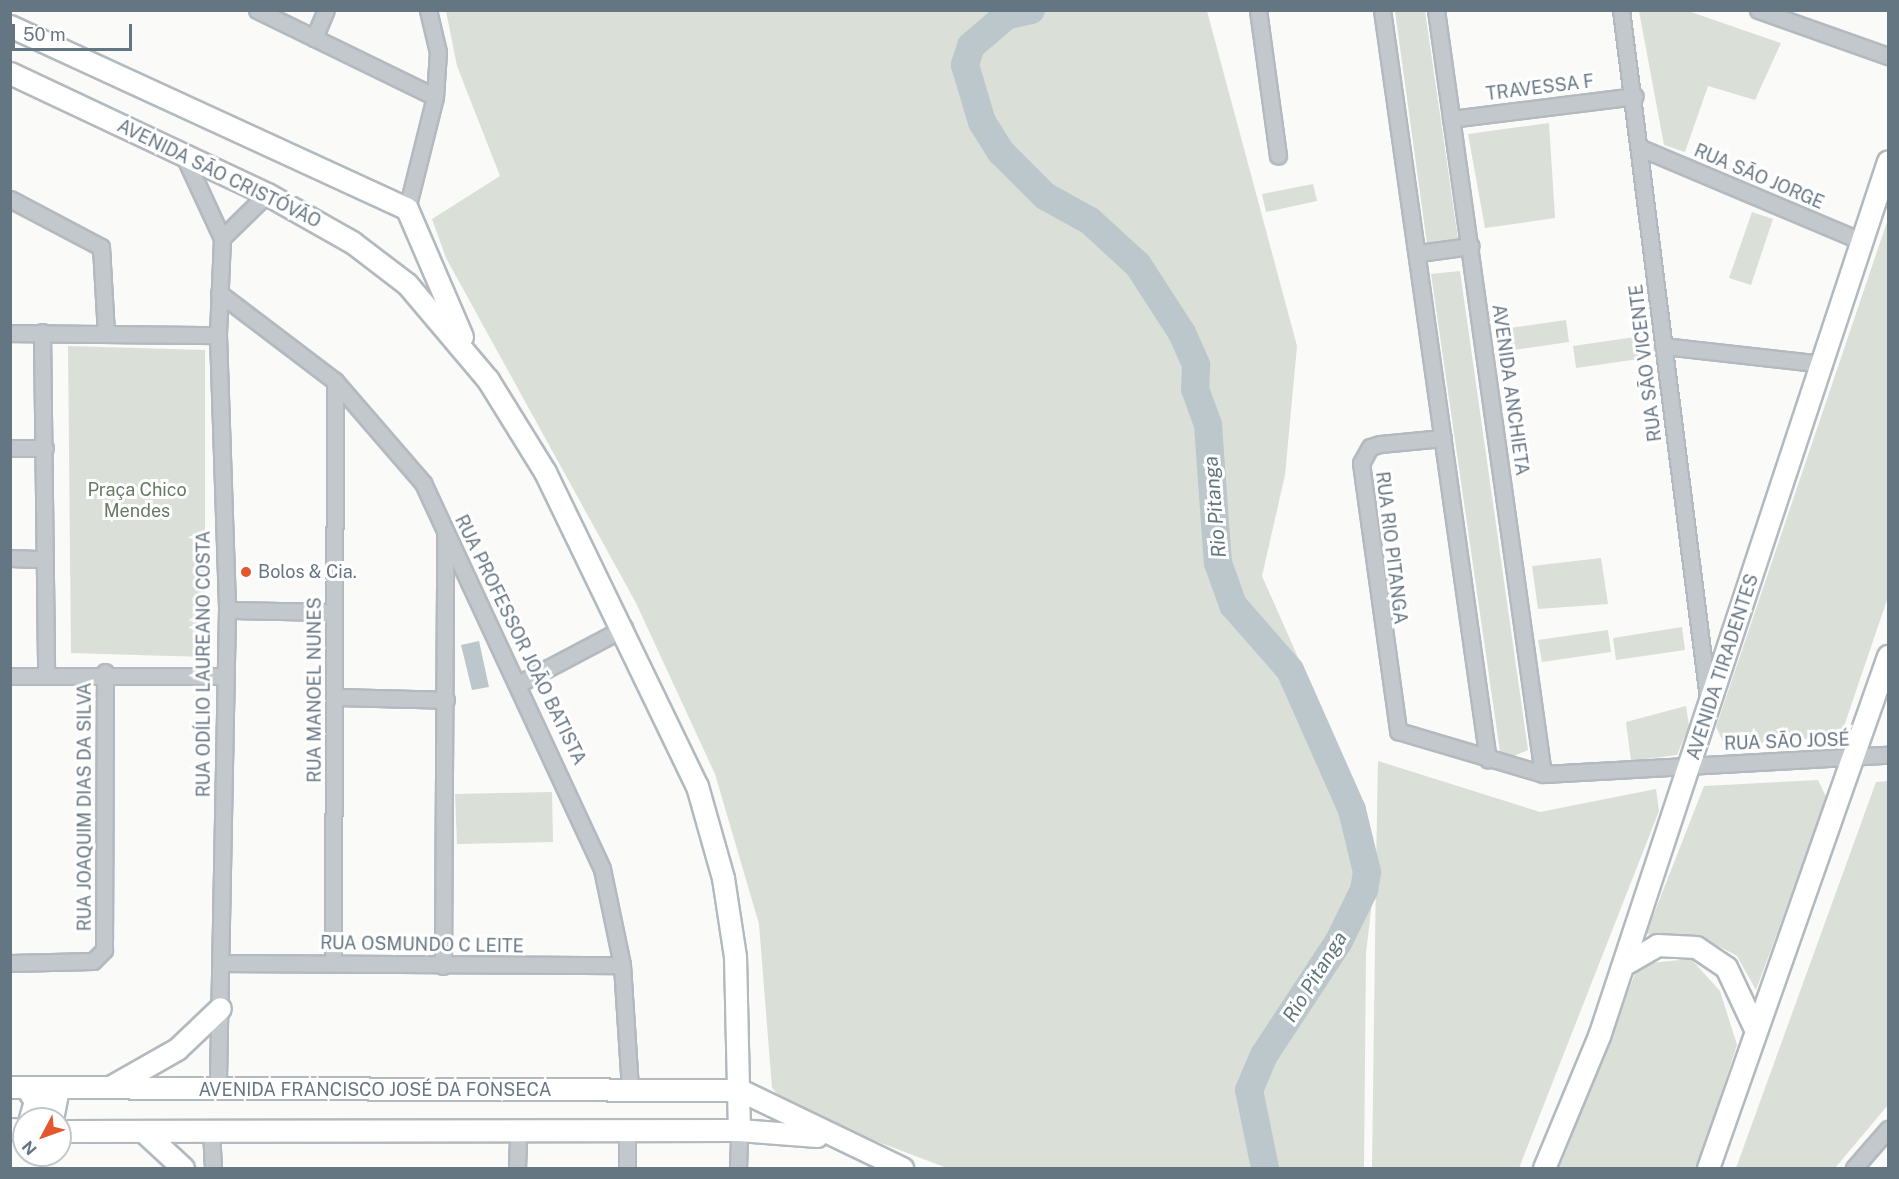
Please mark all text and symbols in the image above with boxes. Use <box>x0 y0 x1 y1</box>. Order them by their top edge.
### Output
scale bar <box>15 12 135 50</box>
text: 50 m <box>23 24 66 45</box>
street label: TRAVESSA F <box>1485 71 1595 105</box>
street label: AVENIDA SÃO CRISTÓVÃO <box>114 115 324 233</box>
street label: RUA SÃO JORGE <box>1691 140 1827 214</box>
street label: RUA SÃO VICENTE <box>1626 283 1666 443</box>
street label: AVENIDA ANCHIETA <box>1487 303 1533 477</box>
water label: Rio Pitanga <box>1199 455 1231 559</box>
street label: RUA RIO PITANGA <box>1371 470 1411 626</box>
park label: Praça Chico Mendes <box>87 480 187 522</box>
street label: RUA PROFESSOR JOÃO BATISTA <box>450 512 590 768</box>
street label: RUA ODÍLIO LAUREANO COSTA <box>193 531 215 797</box>
place label: Bolos & Cia. <box>258 561 357 583</box>
marker: Bolos & Cia. <box>239 565 253 579</box>
street label: AVENIDA TIRADENTES <box>1683 571 1763 763</box>
street label: RUA MANOEL NUNES <box>304 597 326 783</box>
street label: RUA JOAQUIM DIAS DA SILVA <box>74 683 96 931</box>
street label: RUA SÃO JOSÉ <box>1724 729 1850 755</box>
water label: Rio Pitanga <box>1278 927 1352 1027</box>
street label: RUA OSMUNDO C LEITE <box>320 932 524 958</box>
street label: AVENIDA FRANCISCO JOSÉ DA FONSECA <box>199 1079 551 1101</box>
north arrow <box>12 1107 72 1167</box>
text: N <box>18 1137 41 1159</box>

